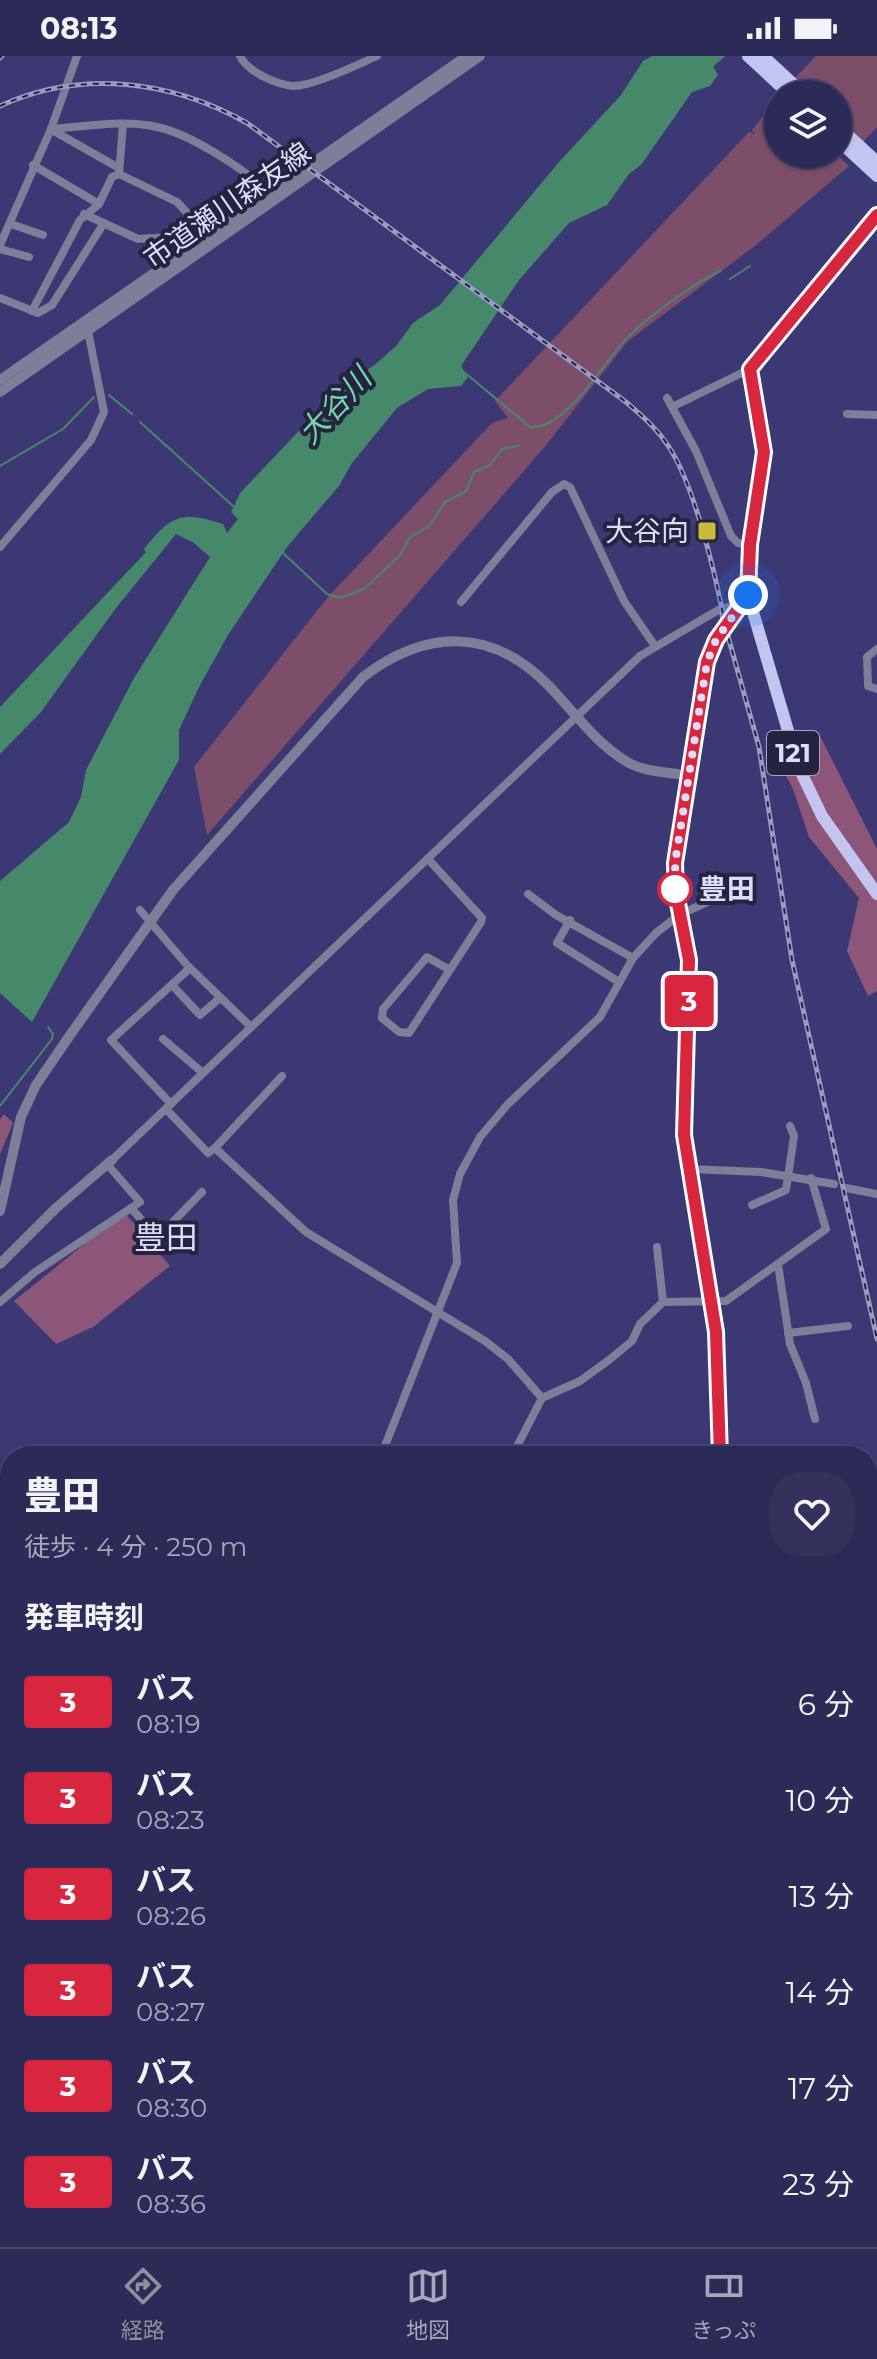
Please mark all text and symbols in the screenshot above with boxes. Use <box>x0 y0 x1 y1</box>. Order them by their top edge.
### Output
text: 08:13 <box>40 10 118 47</box>
map controls <box>764 80 852 168</box>
button: layers <box>764 80 852 168</box>
street label: 市道瀬川森友線 <box>137 135 317 275</box>
water label: 大谷川 <box>290 358 381 451</box>
place label: 大谷向 <box>605 514 689 548</box>
marker: 大谷向 <box>696 520 718 542</box>
your location <box>728 575 768 615</box>
road number: 121 <box>767 731 819 775</box>
marker: 豊田 <box>658 872 692 906</box>
place label: 豊田 <box>699 872 755 906</box>
line badge: 3 <box>663 975 715 1027</box>
text: 3 <box>681 984 697 1018</box>
district label: 豊田 <box>134 1218 198 1257</box>
text: 豊田 <box>24 1472 100 1519</box>
button: heart <box>770 1472 854 1556</box>
text: 徒歩 · 4 分 · 250 m <box>24 1531 247 1563</box>
text: 発車時刻 <box>24 1599 144 1636</box>
text: バス <box>136 1670 196 1707</box>
text: 3 <box>60 1685 76 1719</box>
text: 6 分 <box>798 1686 854 1723</box>
text: 08:19 <box>136 1708 201 1740</box>
text: バス <box>136 1766 196 1803</box>
text: 3 <box>60 1781 76 1815</box>
text: 10 分 <box>785 1782 854 1819</box>
text: 08:23 <box>136 1804 205 1836</box>
text: バス <box>136 1862 196 1899</box>
text: 3 <box>60 1877 76 1911</box>
text: 13 分 <box>788 1878 854 1915</box>
text: 08:26 <box>136 1900 206 1932</box>
text: バス <box>136 1958 196 1995</box>
text: 3 <box>60 1973 76 2007</box>
text: 14 分 <box>785 1974 854 2011</box>
text: 08:27 <box>136 1996 205 2028</box>
text: バス <box>136 2054 196 2091</box>
text: 3 <box>60 2069 76 2103</box>
text: 17 分 <box>788 2070 854 2107</box>
text: 08:30 <box>136 2092 207 2124</box>
text: バス <box>136 2150 196 2187</box>
text: 3 <box>60 2165 76 2199</box>
text: 23 分 <box>782 2166 854 2203</box>
text: 08:36 <box>136 2188 206 2220</box>
tab: 経路 <box>121 2264 165 2344</box>
tab: 地図 <box>406 2264 450 2344</box>
tab: きっぷ <box>691 2264 756 2344</box>

